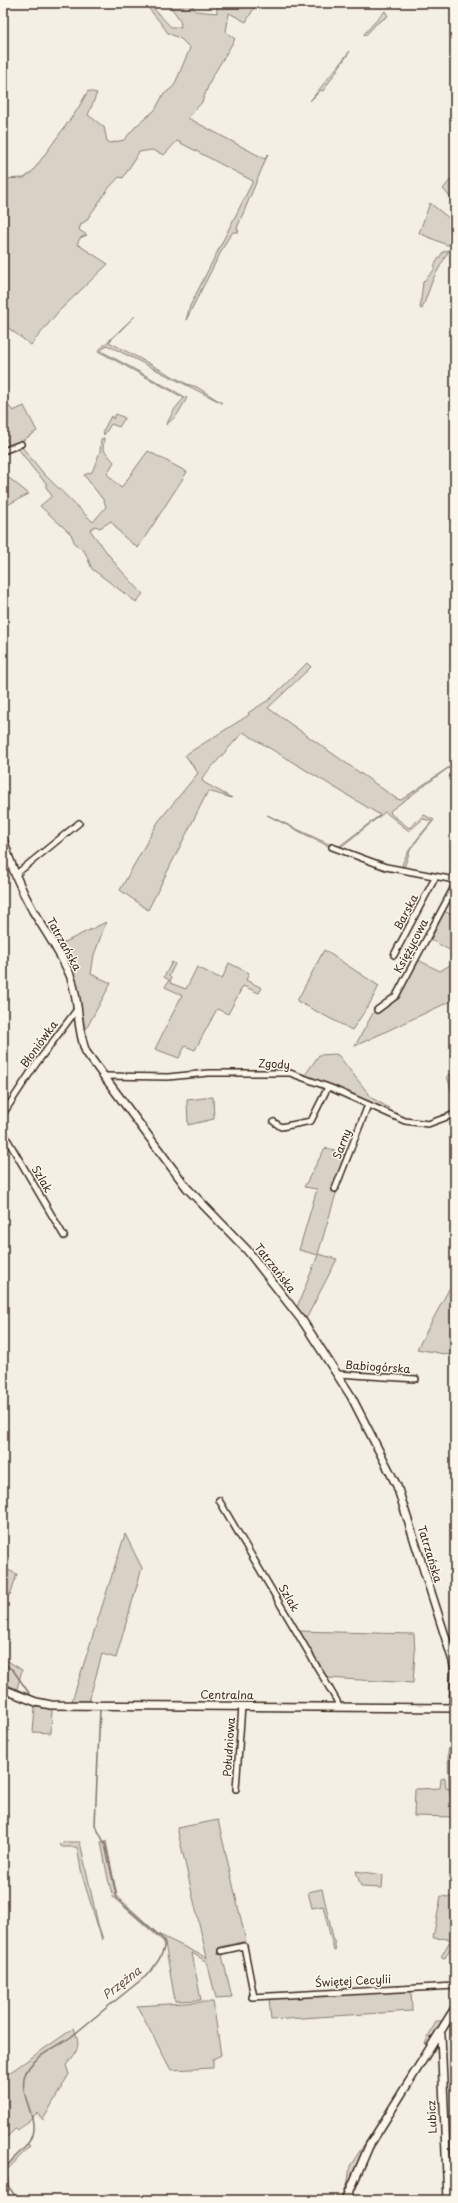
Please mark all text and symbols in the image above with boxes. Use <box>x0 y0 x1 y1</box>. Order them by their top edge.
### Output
street label: Barska <box>389 891 422 933</box>
street label: Tatrzańska <box>43 914 86 974</box>
street label: Księżycowa <box>389 915 432 976</box>
street label: Błoniówka <box>16 1016 62 1071</box>
street label: Zgody <box>258 1054 290 1073</box>
street label: Sarny <box>328 1126 355 1162</box>
street label: Szlak <box>28 1162 57 1196</box>
street label: Tatrzańska <box>251 1239 300 1296</box>
street label: Babiogórska <box>345 1356 411 1377</box>
street label: Tatrzańska <box>414 1523 447 1585</box>
street label: Szlak <box>275 1581 304 1615</box>
street label: Centralna <box>200 1686 254 1703</box>
street label: Południowa <box>218 1717 239 1777</box>
water label: Przężna <box>98 1961 145 2003</box>
street label: Świętej Cecylii <box>315 1970 391 1991</box>
street label: Lubicz <box>422 2100 441 2134</box>

